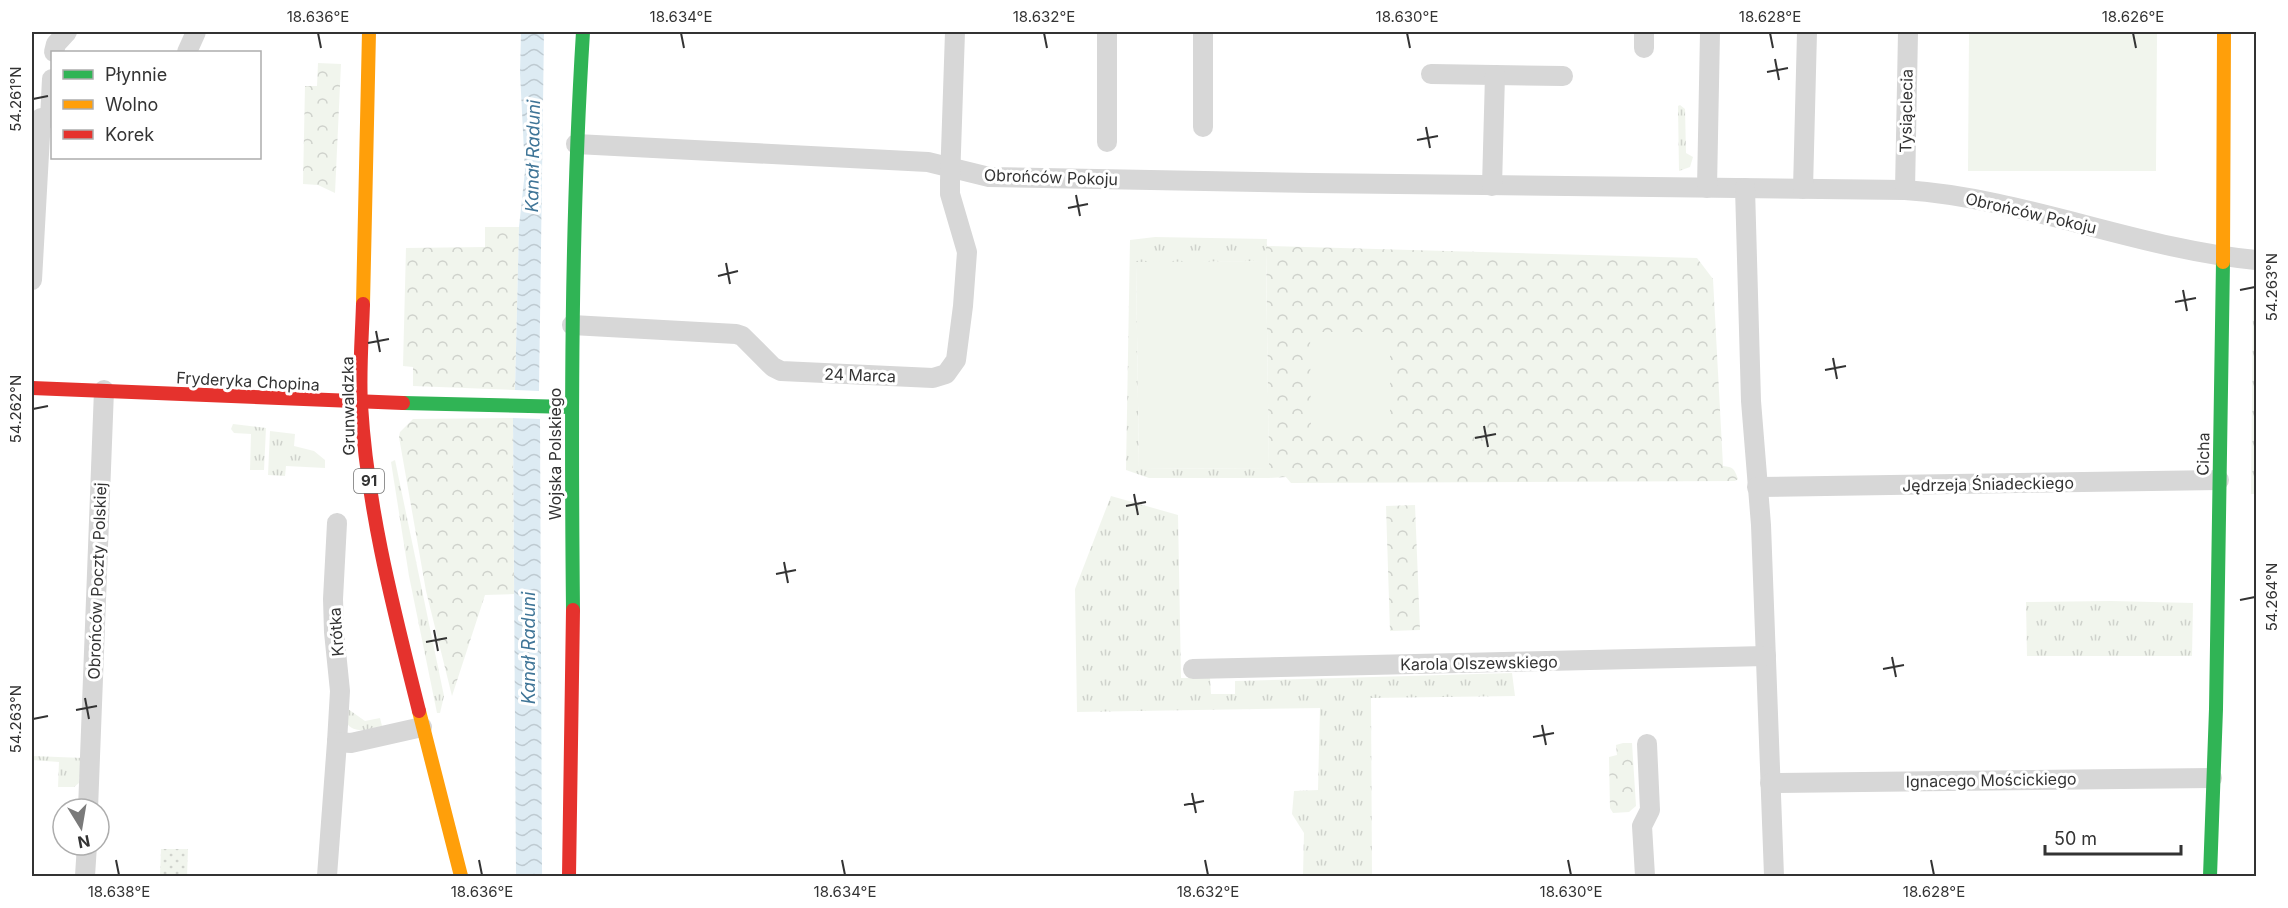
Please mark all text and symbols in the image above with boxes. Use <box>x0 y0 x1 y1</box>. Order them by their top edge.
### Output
text: 18.636°E <box>287 7 349 26</box>
text: 18.634°E <box>650 7 712 26</box>
text: 18.632°E <box>1013 7 1075 26</box>
text: 18.630°E <box>1376 7 1438 26</box>
text: 18.628°E <box>1739 7 1801 26</box>
text: 18.626°E <box>2102 7 2164 26</box>
legend <box>51 51 261 159</box>
text: Płynnie <box>105 64 167 85</box>
text: 54.261°N <box>6 66 25 132</box>
street label: Tysiąclecia <box>1895 69 1917 153</box>
text: Wolno <box>105 94 158 115</box>
water label: Kanał Raduni <box>521 99 544 212</box>
text: Korek <box>105 124 154 145</box>
street label: Obrońców Pokoju <box>984 165 1118 189</box>
street label: Obrońców Pokoju <box>1963 188 2099 238</box>
text: 54.263°N <box>2262 253 2281 321</box>
street label: Grunwaldzka <box>337 356 359 456</box>
street label: 24 Marca <box>824 364 896 386</box>
street label: Fryderyka Chopina <box>176 367 320 395</box>
text: 54.262°N <box>6 375 25 443</box>
street label: Wojska Polskiego <box>545 388 565 520</box>
street label: Cicha <box>2193 432 2213 476</box>
road number: 91 <box>354 469 384 493</box>
street label: Jędrzeja Śniadeckiego <box>1902 473 2074 495</box>
street label: Obrońców Poczty Polskiej <box>84 482 110 680</box>
text: 54.264°N <box>2262 563 2281 631</box>
water label: Kanał Raduni <box>518 591 539 704</box>
street label: Krótka <box>324 607 348 657</box>
street label: Karola Olszewskiego <box>1400 652 1558 674</box>
text: 54.263°N <box>6 685 25 753</box>
street label: Ignacego Mościckiego <box>1905 769 2077 791</box>
north arrow <box>51 797 111 857</box>
scale bar <box>2045 818 2182 856</box>
text: 50 m <box>2054 828 2097 849</box>
text: N <box>76 831 92 853</box>
text: 18.638°E <box>88 882 150 901</box>
text: 18.636°E <box>451 882 513 901</box>
text: 18.634°E <box>814 882 876 901</box>
text: 18.632°E <box>1177 882 1239 901</box>
text: 18.630°E <box>1540 882 1602 901</box>
text: 18.628°E <box>1903 882 1965 901</box>

